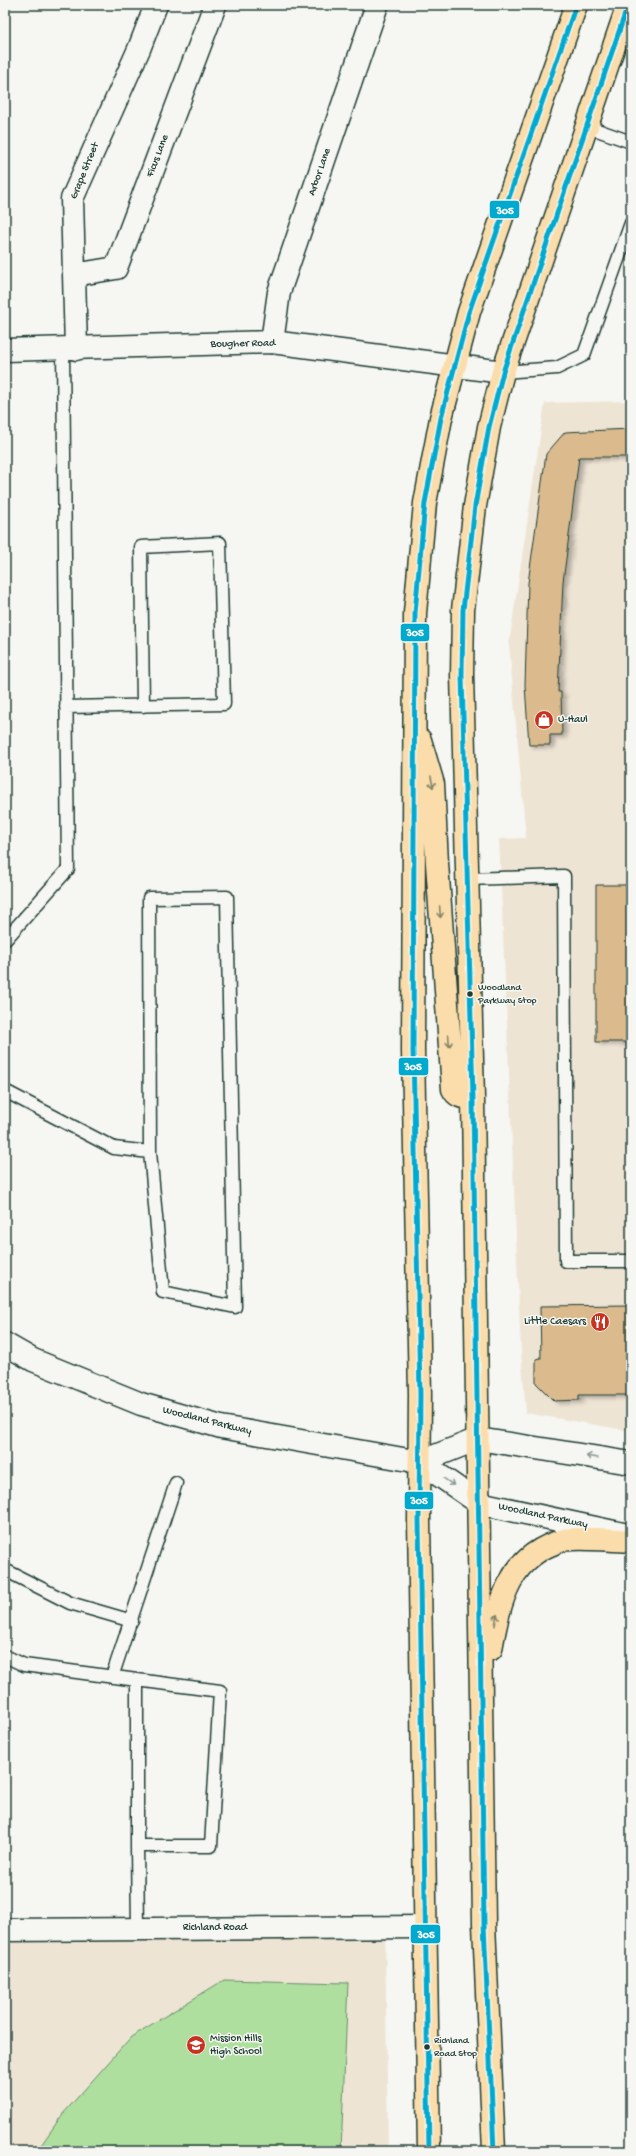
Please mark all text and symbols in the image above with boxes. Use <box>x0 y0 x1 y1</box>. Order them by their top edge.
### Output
street label: Ficus Lane <box>144 133 172 180</box>
street label: Grape Street <box>68 140 102 201</box>
street label: Arbor Lane <box>306 146 334 197</box>
line badge: 305 <box>489 200 520 219</box>
text: 305 <box>495 206 514 218</box>
street label: Bougher Road <box>209 337 277 351</box>
line badge: 305 <box>400 623 430 642</box>
text: 305 <box>405 628 424 640</box>
shop icon: U-Haul <box>533 709 555 731</box>
place label: U-Haul <box>558 714 588 726</box>
one-way arrow <box>428 775 436 788</box>
one-way arrow <box>437 905 444 918</box>
place label: Woodland Parkway Stop <box>477 982 537 1007</box>
marker: Woodland Parkway Stop <box>465 989 475 999</box>
one-way arrow <box>446 1034 453 1047</box>
line badge: 305 <box>398 1057 429 1076</box>
text: 305 <box>403 1062 422 1074</box>
restaurant icon: Little Caesars <box>589 1311 611 1333</box>
place label: Little Caesars <box>524 1316 587 1328</box>
street label: Woodland Parkway <box>161 1404 253 1438</box>
one-way arrow <box>586 1453 599 1461</box>
one-way arrow <box>444 1478 455 1486</box>
line badge: 305 <box>404 1491 434 1510</box>
text: 305 <box>409 1496 428 1508</box>
street label: Woodland Parkway <box>497 1501 589 1531</box>
one-way arrow <box>493 1614 501 1627</box>
street label: Richland Road <box>183 1922 249 1934</box>
line badge: 305 <box>410 1924 441 1944</box>
text: 305 <box>416 1930 435 1942</box>
place label: Mission Hills High School <box>210 2033 263 2058</box>
school or university icon: Mission Hills High School <box>185 2034 207 2056</box>
place label: Richland Road Stop <box>434 2035 477 2060</box>
marker: Richland Road Stop <box>422 2042 432 2052</box>

